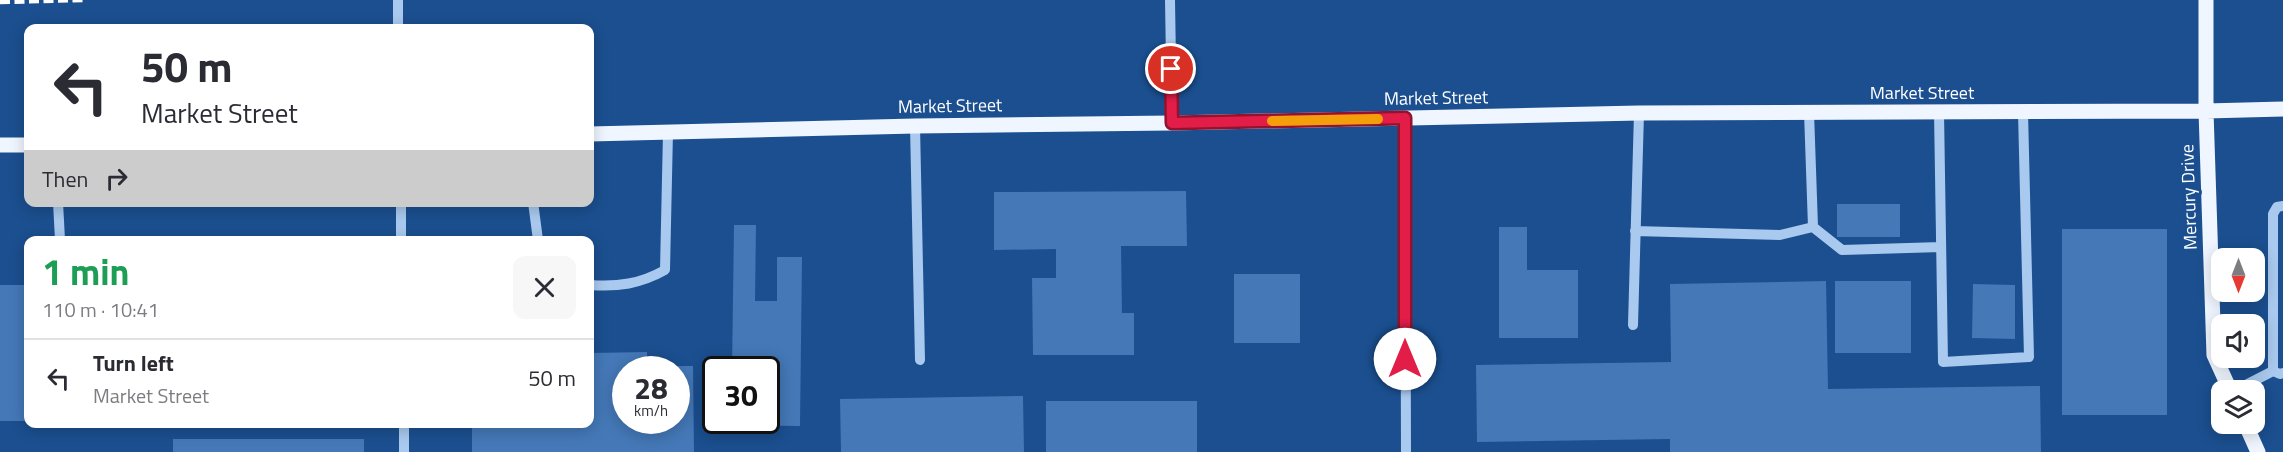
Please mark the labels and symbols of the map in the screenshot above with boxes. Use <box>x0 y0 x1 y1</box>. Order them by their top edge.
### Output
pin <box>1145 43 1196 94</box>
street label: Market Street <box>1870 79 1975 106</box>
street label: Market Street <box>1384 83 1489 112</box>
street label: Market Street <box>898 91 1003 120</box>
street label: Mercury Drive <box>2173 144 2204 250</box>
north arrow <box>2211 248 2265 302</box>
position arrow <box>1373 327 1437 391</box>
speed limit sign: 30 <box>702 356 780 434</box>

